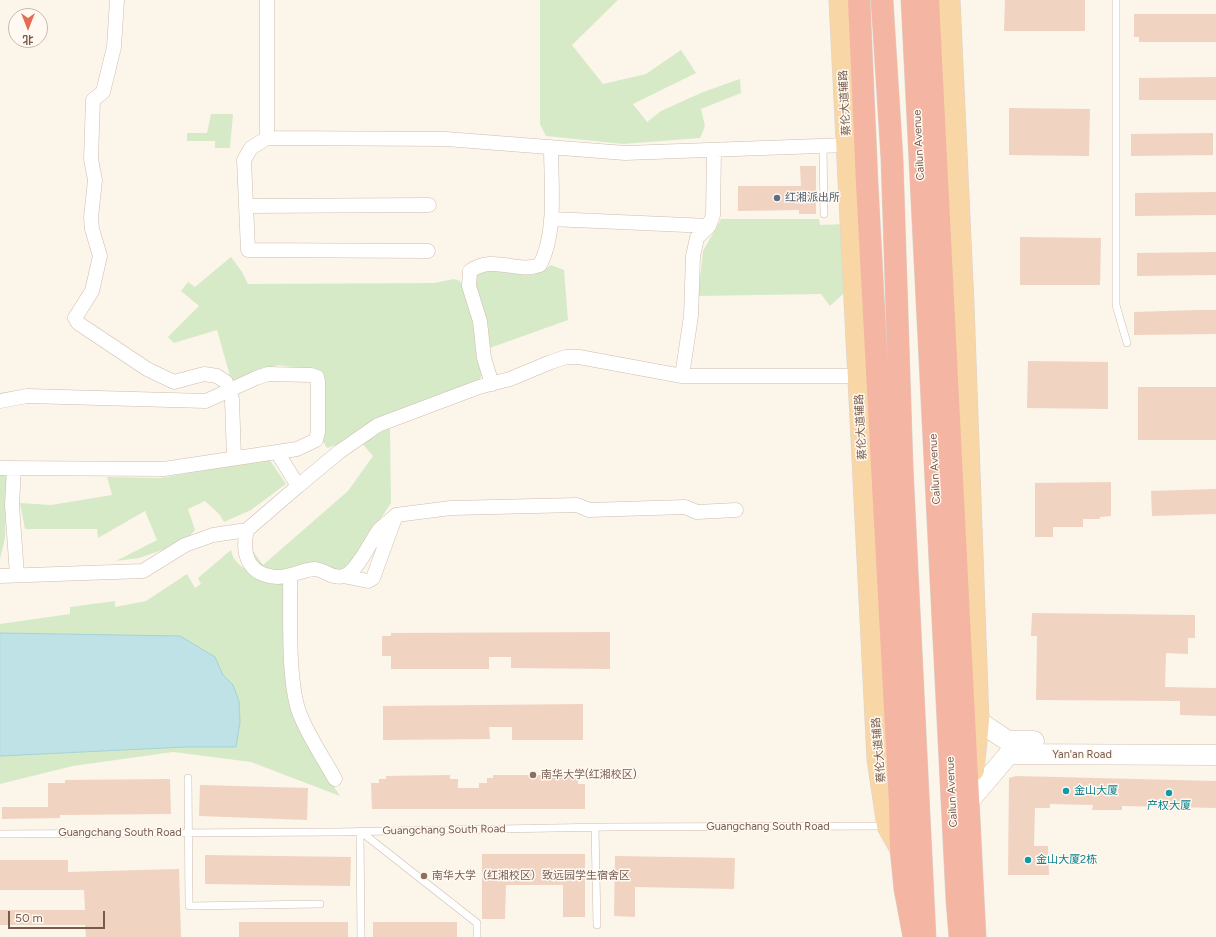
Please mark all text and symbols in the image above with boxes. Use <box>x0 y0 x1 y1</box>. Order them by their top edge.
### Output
north arrow <box>8 8 48 48</box>
text: 北 <box>23 33 34 46</box>
street label: 蔡伦大道辅路 <box>837 70 853 136</box>
street label: Cailun Avenue <box>911 109 927 181</box>
place label: 红湘派出所 <box>785 191 840 205</box>
marker: 红湘派出所 <box>772 193 782 203</box>
street label: 蔡伦大道辅路 <box>853 394 869 460</box>
street label: Cailun Avenue <box>927 433 943 505</box>
street label: 蔡伦大道辅路 <box>870 717 888 783</box>
street label: Yan'an Road <box>1052 748 1112 762</box>
street label: Cailun Avenue <box>944 756 960 828</box>
place label: 南华大学(红湘校区) <box>541 768 637 782</box>
marker: 南华大学(红湘校区) <box>528 770 538 780</box>
place label: 金山大厦 <box>1074 784 1118 798</box>
marker: 金山大厦 <box>1061 786 1071 796</box>
marker: 产权大厦 <box>1164 788 1174 798</box>
place label: 产权大厦 <box>1147 799 1191 813</box>
street label: Guangchang South Road <box>706 820 830 834</box>
street label: Guangchang South Road <box>382 822 506 838</box>
street label: Guangchang South Road <box>58 826 182 840</box>
place label: 金山大厦2栋 <box>1036 853 1097 867</box>
marker: 金山大厦2栋 <box>1023 855 1033 865</box>
place label: 南华大学（红湘校区）致远园学生宿舍区 <box>432 869 630 883</box>
marker: 南华大学（红湘校区）致远园学生宿舍区 <box>419 871 429 881</box>
scale bar <box>10 903 107 929</box>
text: 50 m <box>15 911 43 925</box>

